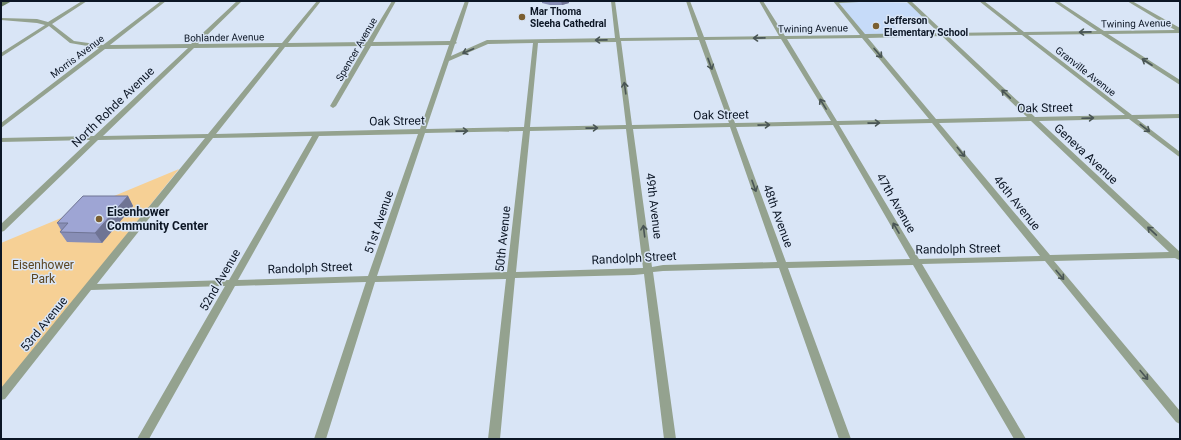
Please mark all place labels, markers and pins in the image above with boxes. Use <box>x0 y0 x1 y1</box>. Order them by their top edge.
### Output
place label: Mar Thoma Sleeha Cathedral <box>530 6 607 29</box>
marker: Mar Thoma Sleeha Cathedral <box>517 12 527 22</box>
place label: Jefferson Elementary School <box>884 15 969 38</box>
marker: Jefferson Elementary School <box>871 21 881 31</box>
place label: Eisenhower Community Center <box>107 205 209 233</box>
marker: Eisenhower Community Center <box>94 214 104 224</box>

